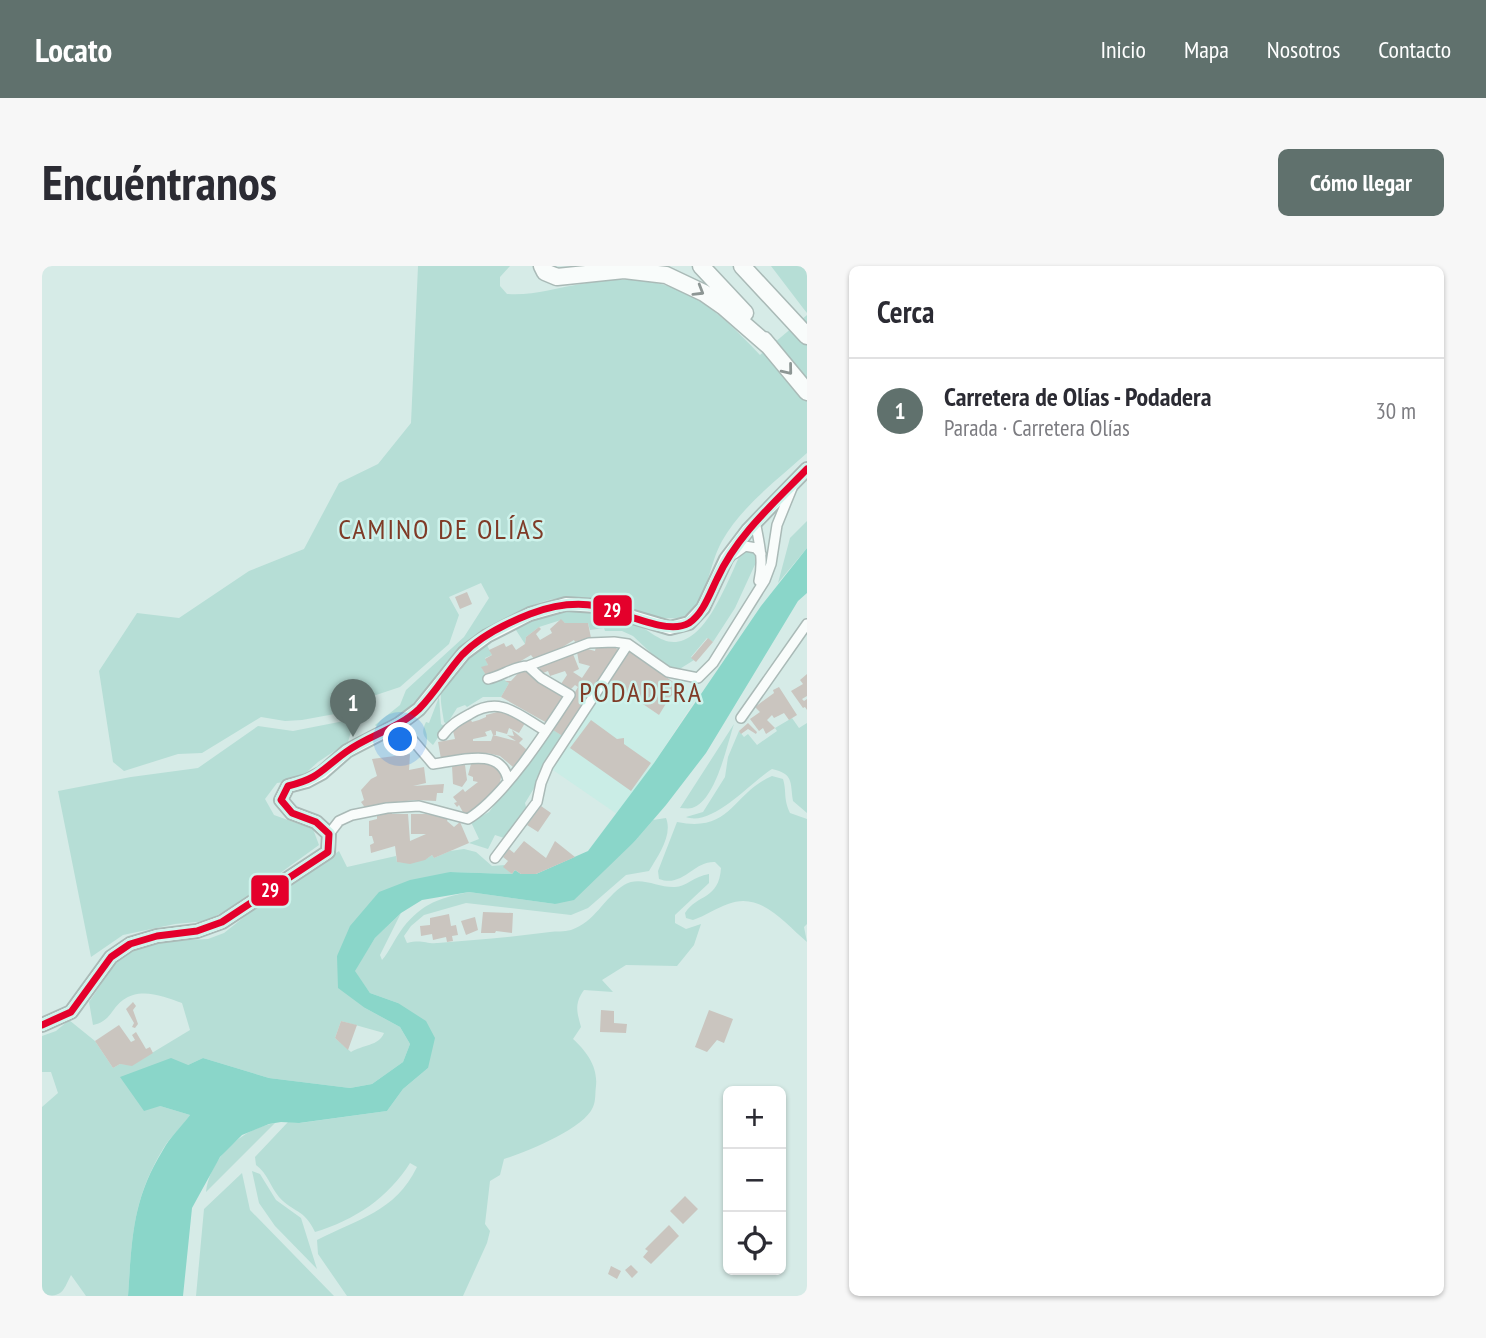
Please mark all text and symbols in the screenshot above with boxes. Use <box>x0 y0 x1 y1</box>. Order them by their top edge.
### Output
text: Locato <box>35 28 112 71</box>
text: Inicio <box>1100 34 1146 65</box>
text: Mapa <box>1184 34 1229 65</box>
text: Nosotros <box>1267 34 1340 65</box>
text: Contacto <box>1378 34 1451 65</box>
button: Cómo llegar <box>1278 149 1444 216</box>
text: Encuéntranos <box>42 150 277 214</box>
one-way arrow <box>691 282 704 295</box>
text: Cerca <box>877 292 934 331</box>
one-way arrow <box>780 362 793 374</box>
text: Carretera de Olías - Podadera <box>944 380 1211 413</box>
text: 1 <box>895 396 906 425</box>
text: 30 m <box>1375 396 1416 425</box>
text: Parada · Carretera Olías <box>944 413 1130 442</box>
district label: CAMINO DE OLÍAS <box>338 510 546 547</box>
line badge: 29 <box>592 594 633 627</box>
text: 29 <box>603 598 621 622</box>
district label: PODADERA <box>579 673 703 710</box>
pin: 1 <box>330 679 376 737</box>
your location <box>383 722 417 756</box>
line badge: 29 <box>250 874 290 907</box>
text: 29 <box>261 878 279 902</box>
map controls <box>723 1086 786 1275</box>
button: + <box>723 1086 786 1149</box>
button: − <box>723 1149 786 1212</box>
button: locate <box>723 1212 786 1275</box>

